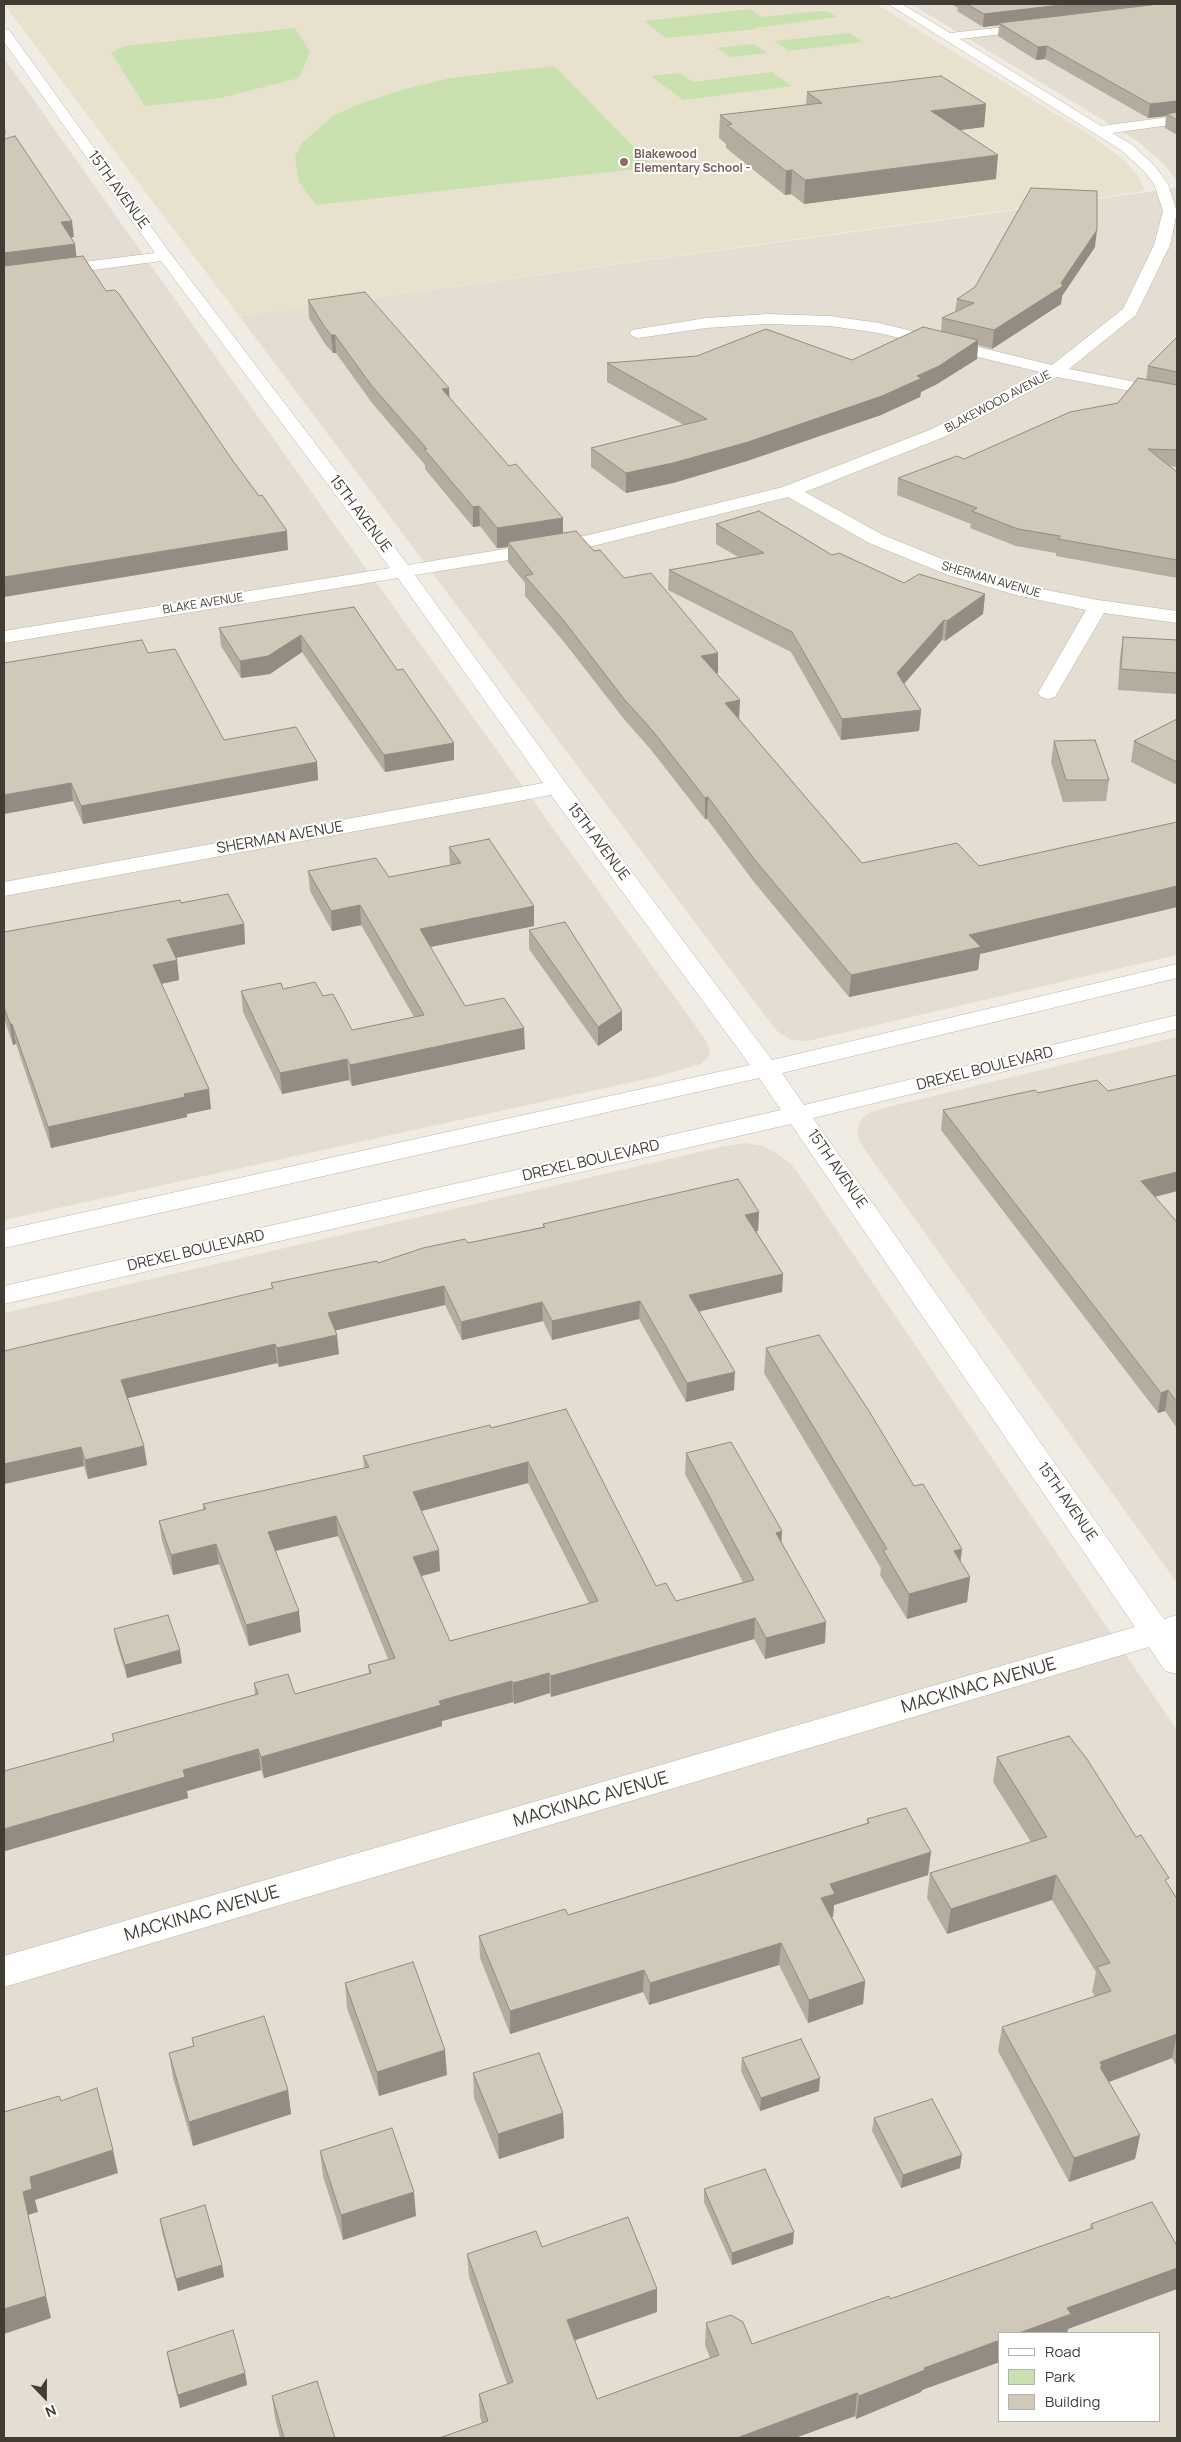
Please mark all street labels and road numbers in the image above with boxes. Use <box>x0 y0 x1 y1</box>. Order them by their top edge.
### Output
street label: 15TH AVENUE <box>84 147 152 233</box>
street label: BLAKEWOOD AVENUE <box>942 368 1054 436</box>
street label: 15TH AVENUE <box>325 472 395 556</box>
street label: SHERMAN AVENUE <box>940 559 1042 601</box>
street label: BLAKE AVENUE <box>161 590 245 618</box>
street label: 15TH AVENUE <box>563 800 633 884</box>
street label: SHERMAN AVENUE <box>215 818 345 858</box>
street label: DREXEL BOULEVARD <box>915 1043 1055 1095</box>
street label: 15TH AVENUE <box>803 1126 871 1212</box>
street label: DREXEL BOULEVARD <box>521 1136 661 1186</box>
street label: DREXEL BOULEVARD <box>126 1226 266 1276</box>
street label: 15TH AVENUE <box>1033 1459 1101 1545</box>
street label: MACKINAC AVENUE <box>899 1654 1059 1718</box>
street label: MACKINAC AVENUE <box>511 1768 671 1832</box>
street label: MACKINAC AVENUE <box>122 1882 282 1946</box>

